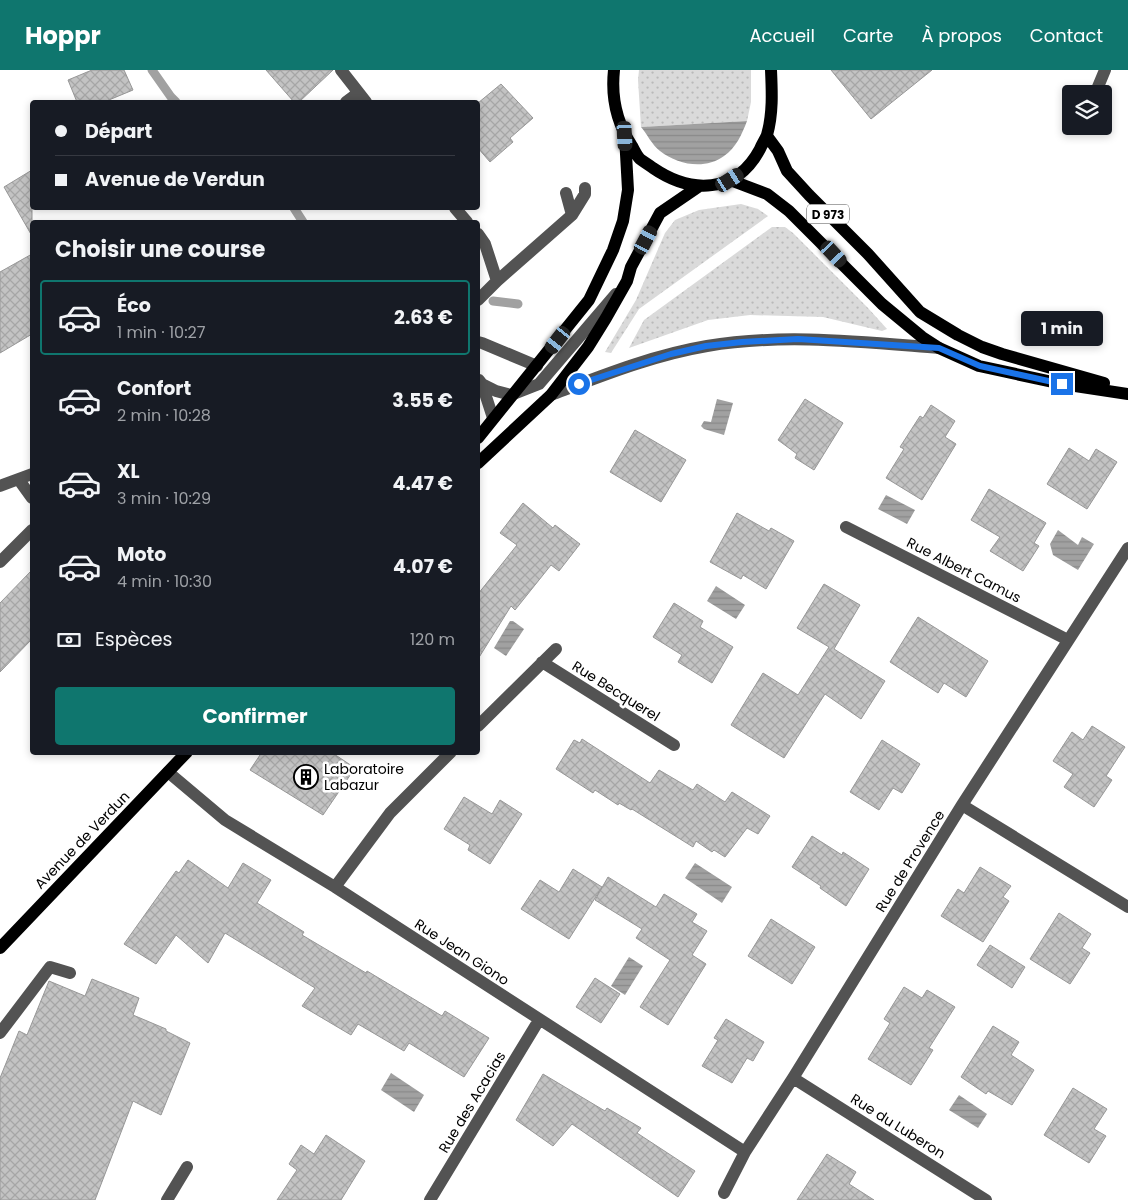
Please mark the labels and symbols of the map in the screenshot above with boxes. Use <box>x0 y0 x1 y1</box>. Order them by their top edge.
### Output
car <box>616 121 633 151</box>
car <box>713 166 746 194</box>
road number: D 973 <box>807 204 849 224</box>
car <box>632 223 659 257</box>
car <box>818 238 849 270</box>
callout: 1 min <box>1021 312 1103 346</box>
car <box>542 324 573 356</box>
route start <box>568 373 590 395</box>
route end <box>1051 373 1073 395</box>
street label: Rue Albert Camus <box>903 533 1025 607</box>
street label: Rue Becquerel <box>568 656 664 726</box>
place label: Laboratoire Labazur <box>324 759 404 795</box>
building icon: Laboratoire Labazur <box>293 764 319 790</box>
street label: Avenue de Verdun <box>30 787 134 893</box>
street label: Rue de Provence <box>871 806 950 916</box>
street label: Rue Jean Giono <box>411 914 513 990</box>
street label: Rue des Acacias <box>434 1047 510 1157</box>
street label: Rue du Luberon <box>847 1089 949 1163</box>

